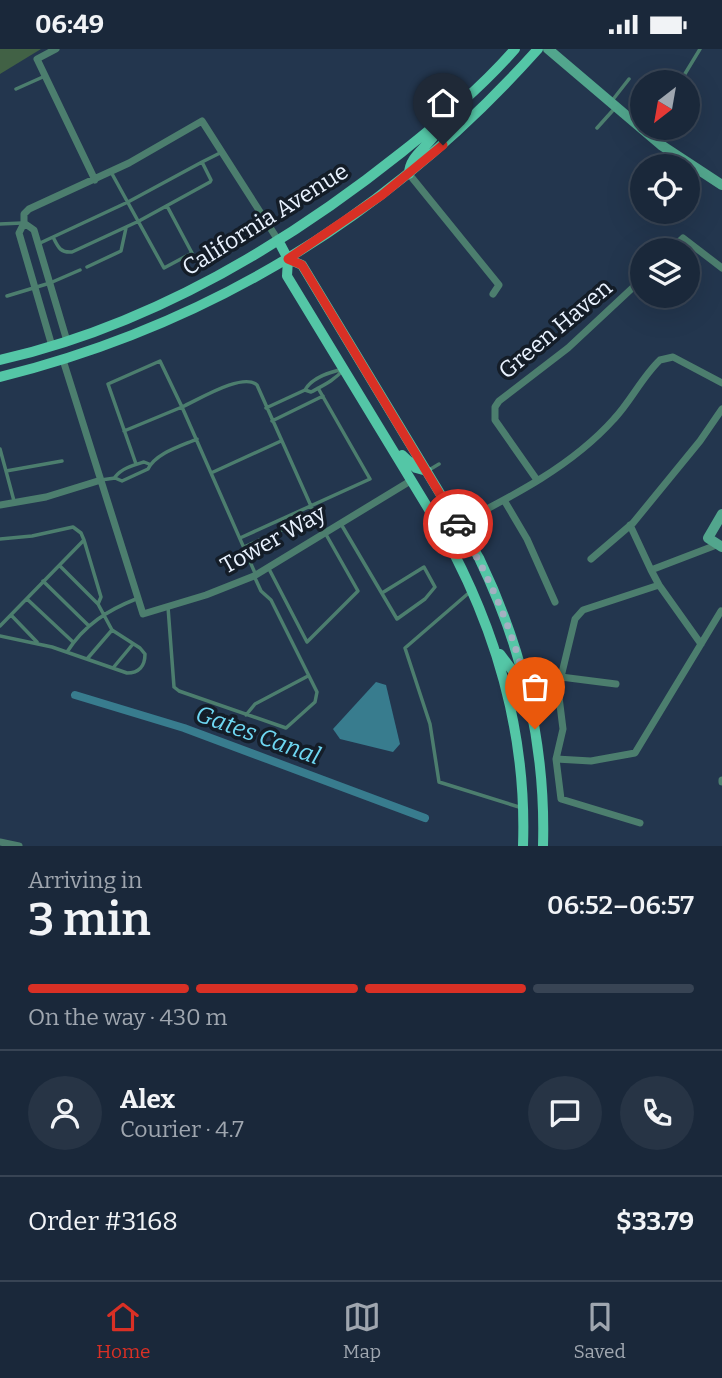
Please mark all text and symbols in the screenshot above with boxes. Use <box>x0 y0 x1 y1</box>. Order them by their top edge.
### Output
text: 06:49 <box>35 9 104 40</box>
north arrow <box>630 70 700 140</box>
map controls <box>630 70 700 308</box>
pin <box>413 73 473 145</box>
icon: home <box>424 84 462 122</box>
button: locate <box>630 154 700 224</box>
street label: California Avenue <box>177 157 353 281</box>
button: layers <box>630 238 700 308</box>
street label: Green Haven <box>492 273 618 385</box>
courier <box>423 489 493 559</box>
street label: Tower Way <box>215 498 331 579</box>
icon: car <box>439 505 477 543</box>
pin <box>505 657 565 729</box>
icon: bag <box>516 668 554 706</box>
water label: Gates Canal <box>192 700 324 770</box>
text: Arriving in <box>28 866 142 894</box>
text: 06:52–06:57 <box>547 890 694 921</box>
text: 3 min <box>28 892 151 947</box>
text: On the way · 430 m <box>28 1003 227 1031</box>
button: person <box>28 1076 102 1150</box>
button: chat <box>528 1076 602 1150</box>
button: phone <box>620 1076 694 1150</box>
text: Alex <box>120 1084 175 1115</box>
text: Courier · 4.7 <box>120 1115 244 1143</box>
text: Order #3168 <box>28 1206 178 1237</box>
text: $33.79 <box>616 1206 694 1237</box>
tab: Home <box>96 1298 150 1363</box>
tab: Map <box>343 1298 381 1363</box>
tab: Saved <box>574 1298 626 1363</box>

